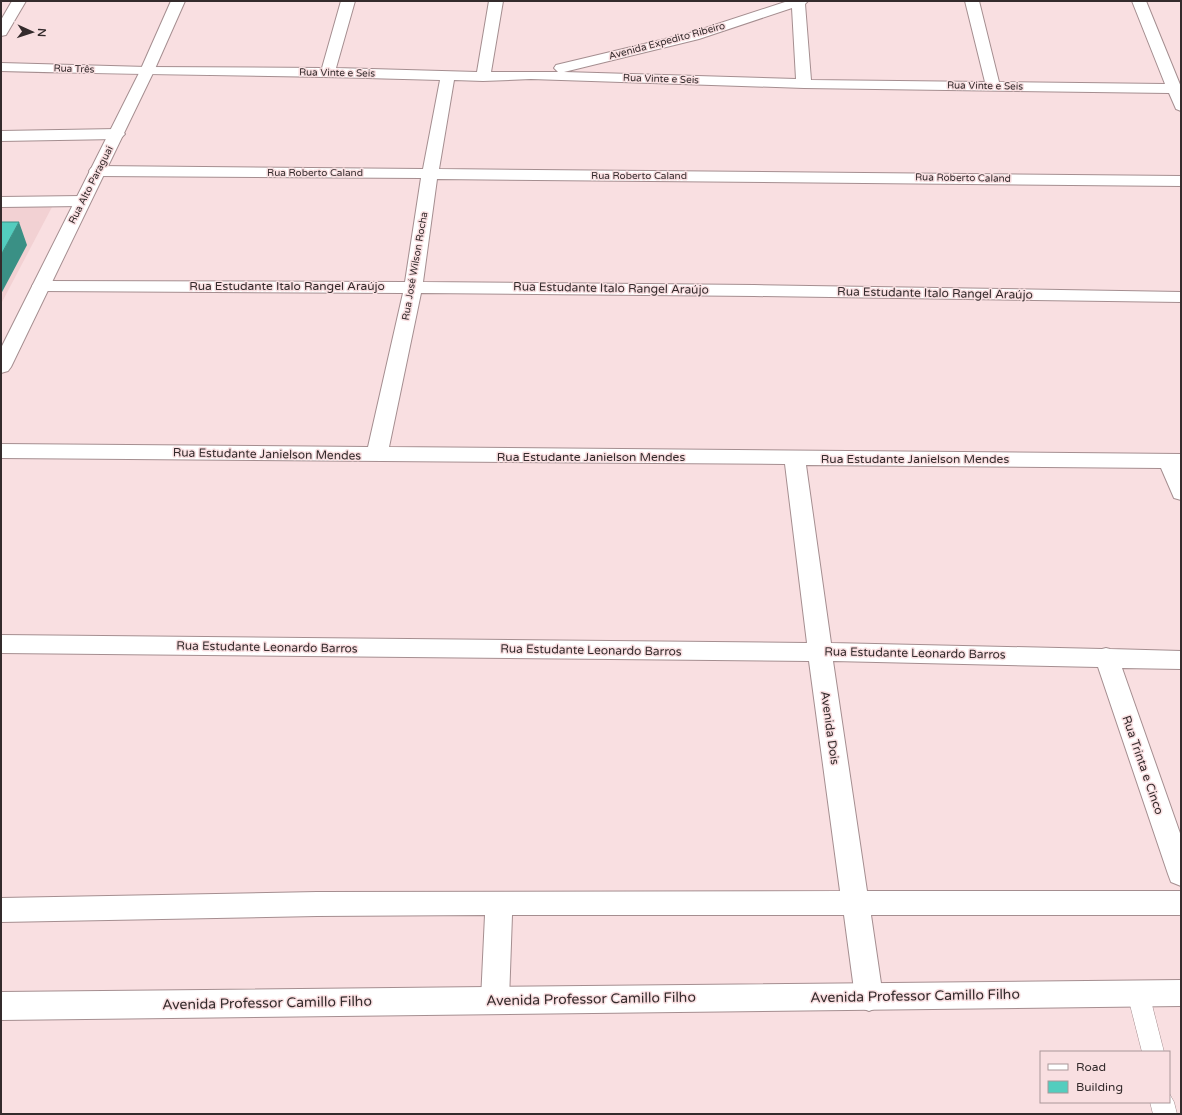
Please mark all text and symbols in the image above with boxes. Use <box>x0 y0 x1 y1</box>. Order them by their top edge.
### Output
north arrow <box>12 12 52 52</box>
street label: Avenida Expedito Ribeiro <box>608 20 726 62</box>
text: N <box>35 28 48 37</box>
street label: Rua Três <box>53 62 95 76</box>
street label: Rua Vinte e Seis <box>299 66 375 80</box>
street label: Rua Vinte e Seis <box>623 72 699 86</box>
street label: Rua Vinte e Seis <box>947 79 1023 93</box>
street label: Rua Alto Paraguai <box>66 144 116 226</box>
street label: Rua Roberto Caland <box>267 167 363 179</box>
street label: Rua Roberto Caland <box>591 170 687 182</box>
street label: Rua Roberto Caland <box>915 171 1011 185</box>
street label: Rua José Wilson Rocha <box>400 211 430 321</box>
street label: Rua Estudante Italo Rangel Araújo <box>189 279 385 293</box>
street label: Rua Estudante Italo Rangel Araújo <box>513 279 709 297</box>
street label: Rua Estudante Italo Rangel Araújo <box>837 284 1033 302</box>
street label: Rua Estudante Janielson Mendes <box>173 445 362 463</box>
street label: Rua Estudante Janielson Mendes <box>497 450 685 464</box>
street label: Rua Estudante Janielson Mendes <box>821 452 1009 466</box>
street label: Rua Estudante Leonardo Barros <box>176 638 358 656</box>
street label: Rua Estudante Leonardo Barros <box>500 641 682 659</box>
street label: Rua Estudante Leonardo Barros <box>824 644 1006 662</box>
street label: Avenida Dois <box>818 690 842 766</box>
street label: Rua Trinta e Cinco <box>1120 714 1166 816</box>
street label: Avenida Professor Camillo Filho <box>810 986 1020 1006</box>
street label: Avenida Professor Camillo Filho <box>486 989 696 1009</box>
street label: Avenida Professor Camillo Filho <box>162 993 372 1013</box>
legend <box>1040 1051 1170 1103</box>
text: Road <box>1076 1060 1106 1074</box>
text: Building <box>1076 1080 1123 1094</box>

